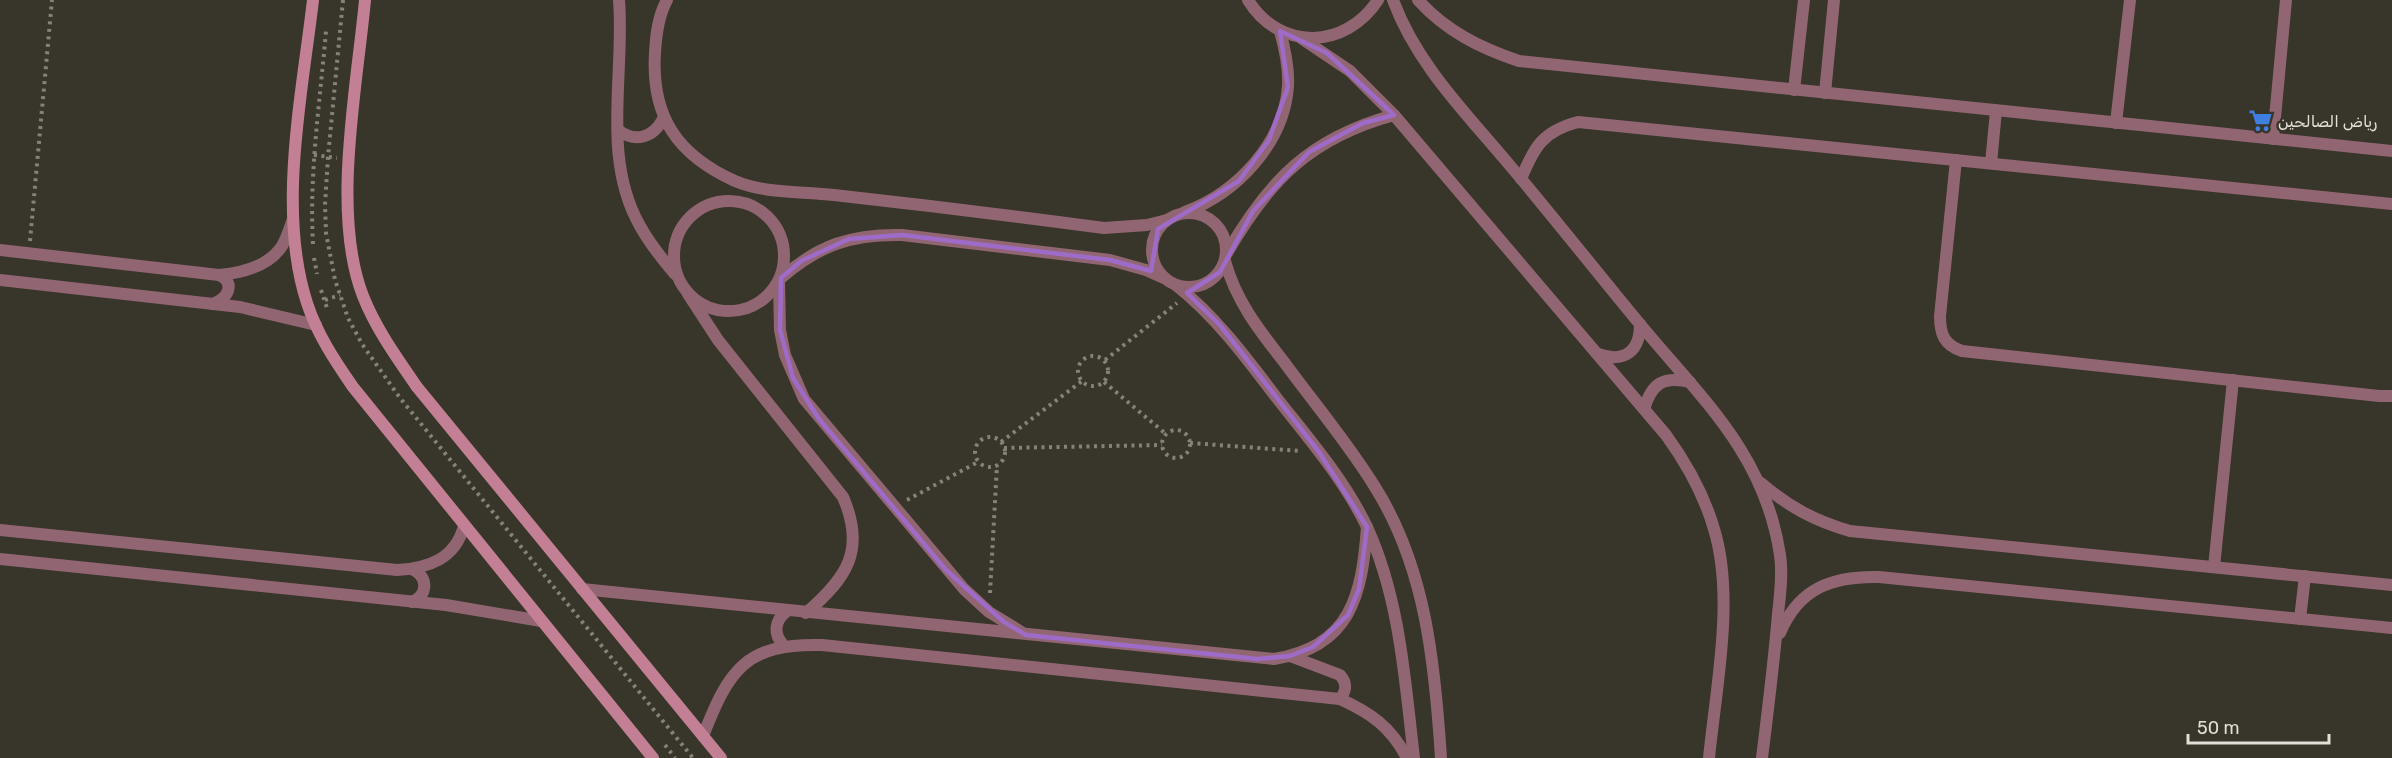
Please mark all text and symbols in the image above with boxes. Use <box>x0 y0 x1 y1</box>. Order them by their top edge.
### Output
supermarket icon: رياض الصالحين <box>2247 108 2273 134</box>
place label: رياض الصالحين <box>2278 112 2377 132</box>
scale bar <box>2188 707 2329 745</box>
text: 50 m <box>2197 717 2240 739</box>

